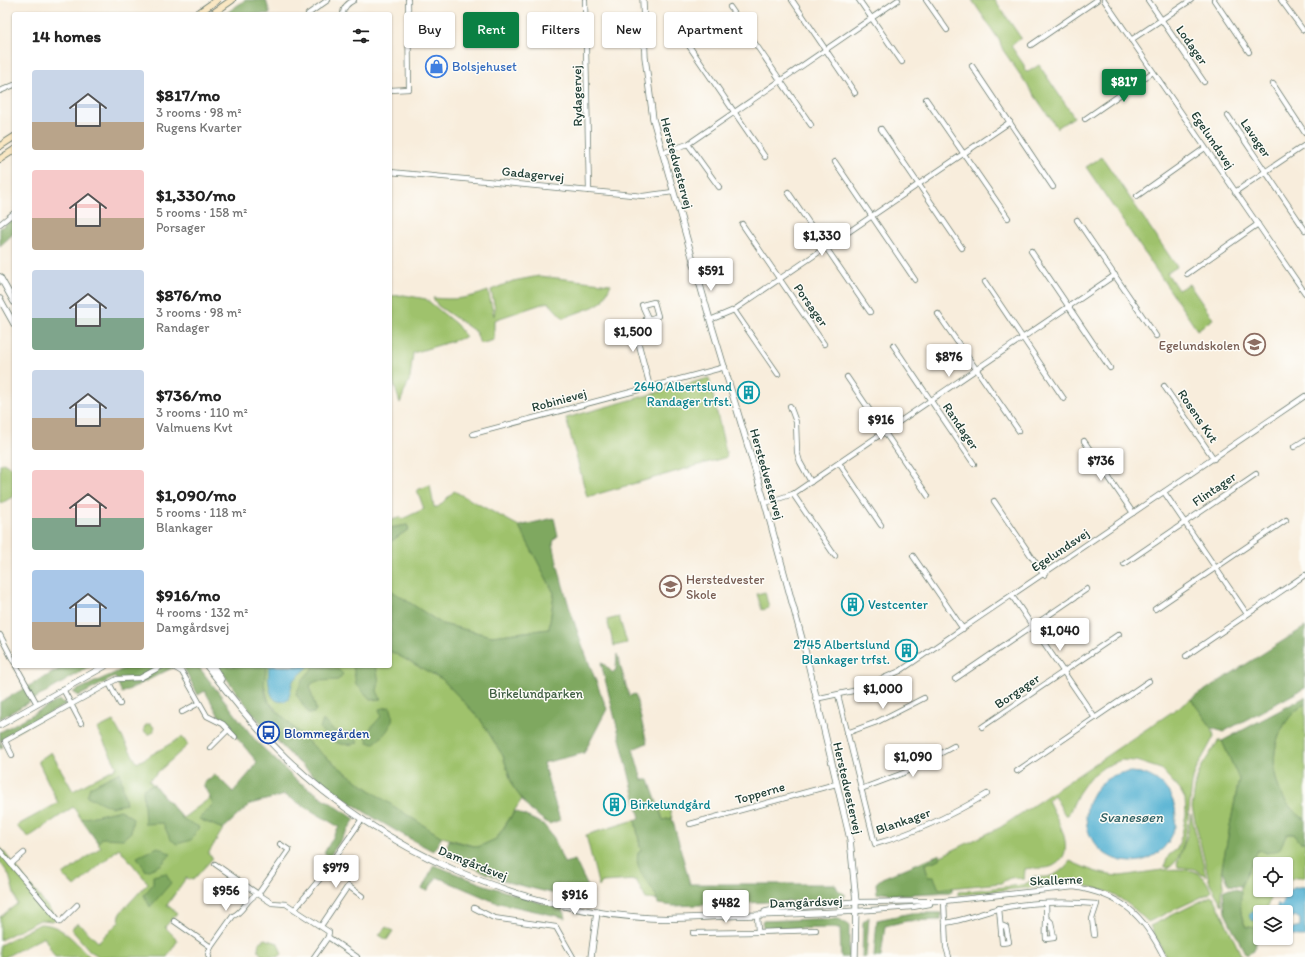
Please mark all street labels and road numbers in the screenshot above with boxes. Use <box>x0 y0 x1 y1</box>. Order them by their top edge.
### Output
street label: Lodager <box>1173 22 1211 68</box>
street label: Rydagervej <box>569 65 585 127</box>
street label: Egelundsvej <box>1188 108 1238 172</box>
street label: Herstedvestervej <box>658 116 696 210</box>
street label: Lavager <box>1238 116 1275 161</box>
street label: Gadagervej <box>501 163 565 185</box>
street label: Porsager <box>791 281 832 330</box>
street label: Robinievej <box>530 385 588 415</box>
street label: Rosens Kvt <box>1175 386 1221 446</box>
street label: Randager <box>940 400 983 453</box>
street label: Herstedvestervej <box>747 427 787 521</box>
street label: Flintager <box>1189 469 1239 509</box>
street label: Egelundsvej <box>1028 525 1092 575</box>
street label: Borgager <box>992 670 1043 712</box>
street label: Herstedvestervej <box>830 741 866 835</box>
street label: Topperne <box>733 779 787 807</box>
street label: Blankager <box>874 805 932 837</box>
street label: Damgårdsvej <box>436 842 510 884</box>
street label: Skallerne <box>1029 872 1083 888</box>
street label: Damgårdsvej <box>769 893 843 911</box>

